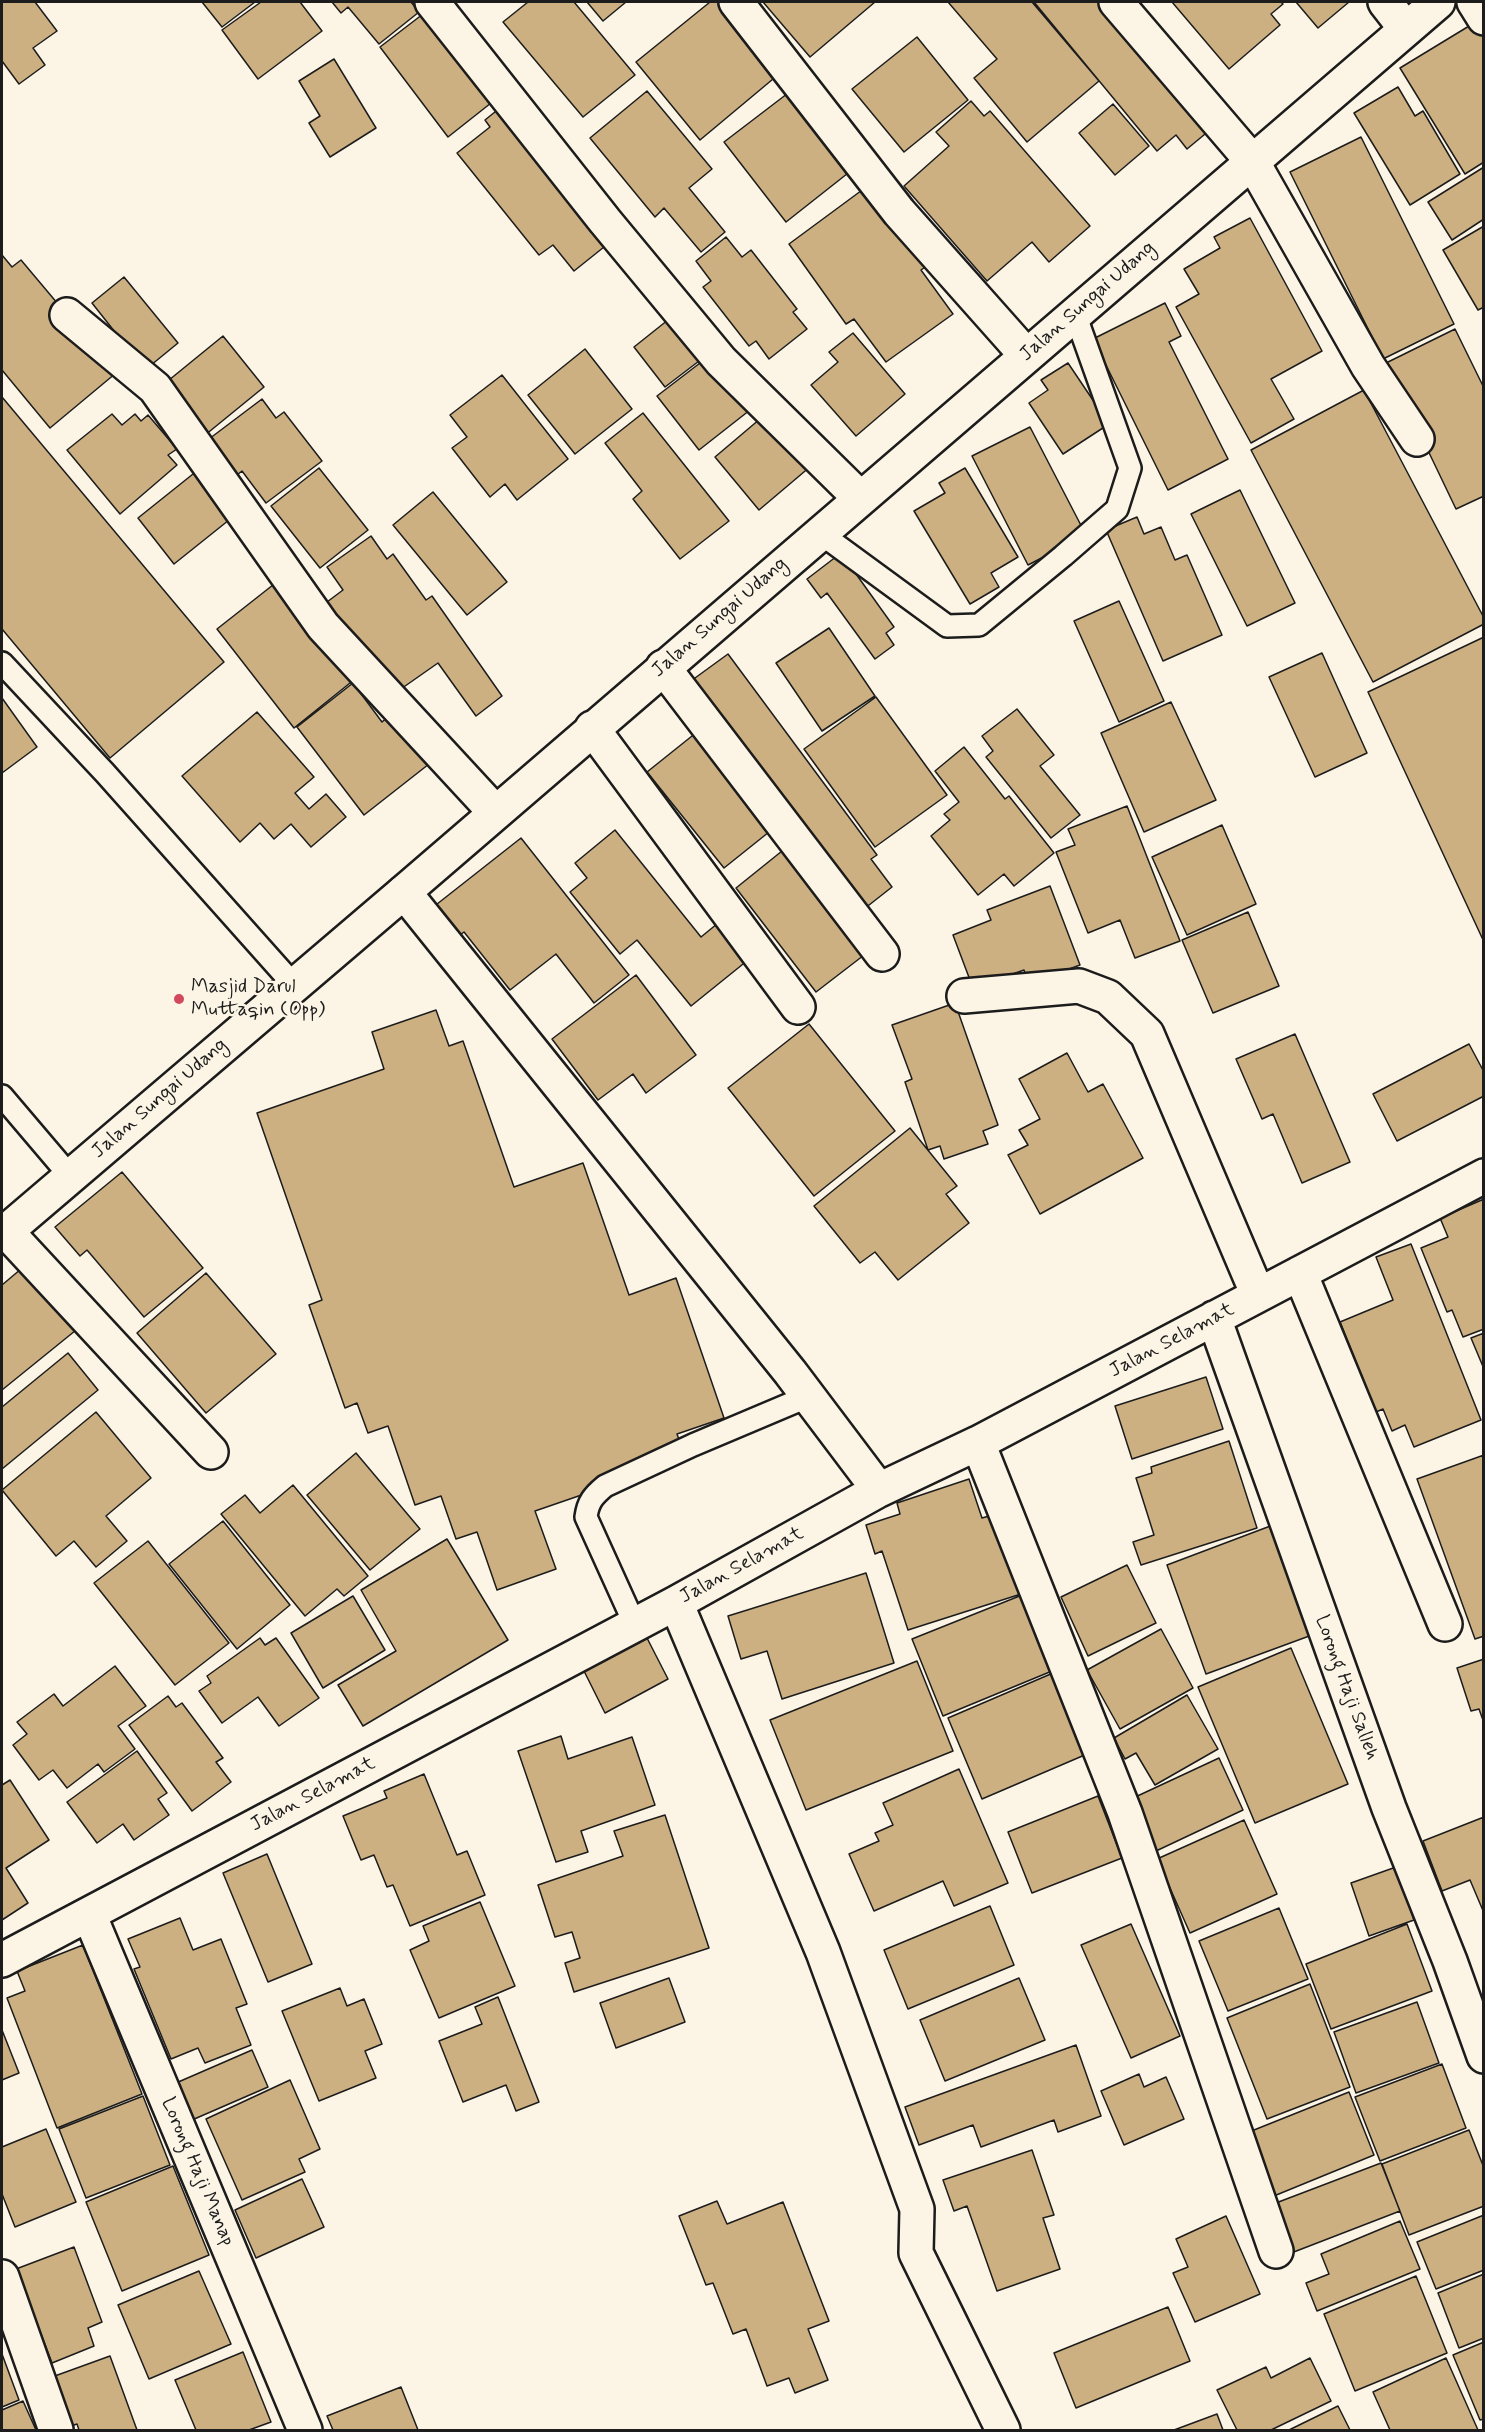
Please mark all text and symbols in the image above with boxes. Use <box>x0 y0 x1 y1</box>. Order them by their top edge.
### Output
street label: Jalan Sungai Udang <box>1015 237 1161 367</box>
street label: Jalan Sungai Udang <box>647 553 793 683</box>
place label: Masjid Darul Muttaqin (Opp) <box>191 976 325 1023</box>
marker: Masjid Darul Muttaqin (Opp) <box>172 992 186 1006</box>
street label: Jalan Sungai Udang <box>87 1034 233 1164</box>
street label: Jalan Selamat <box>1106 1298 1238 1384</box>
street label: Jalan Selamat <box>676 1522 808 1610</box>
street label: Lorong Haji Salleh <box>1309 1612 1383 1764</box>
street label: Jalan Selamat <box>247 1752 379 1838</box>
street label: Lorong Haji Manap <box>155 2094 239 2250</box>

